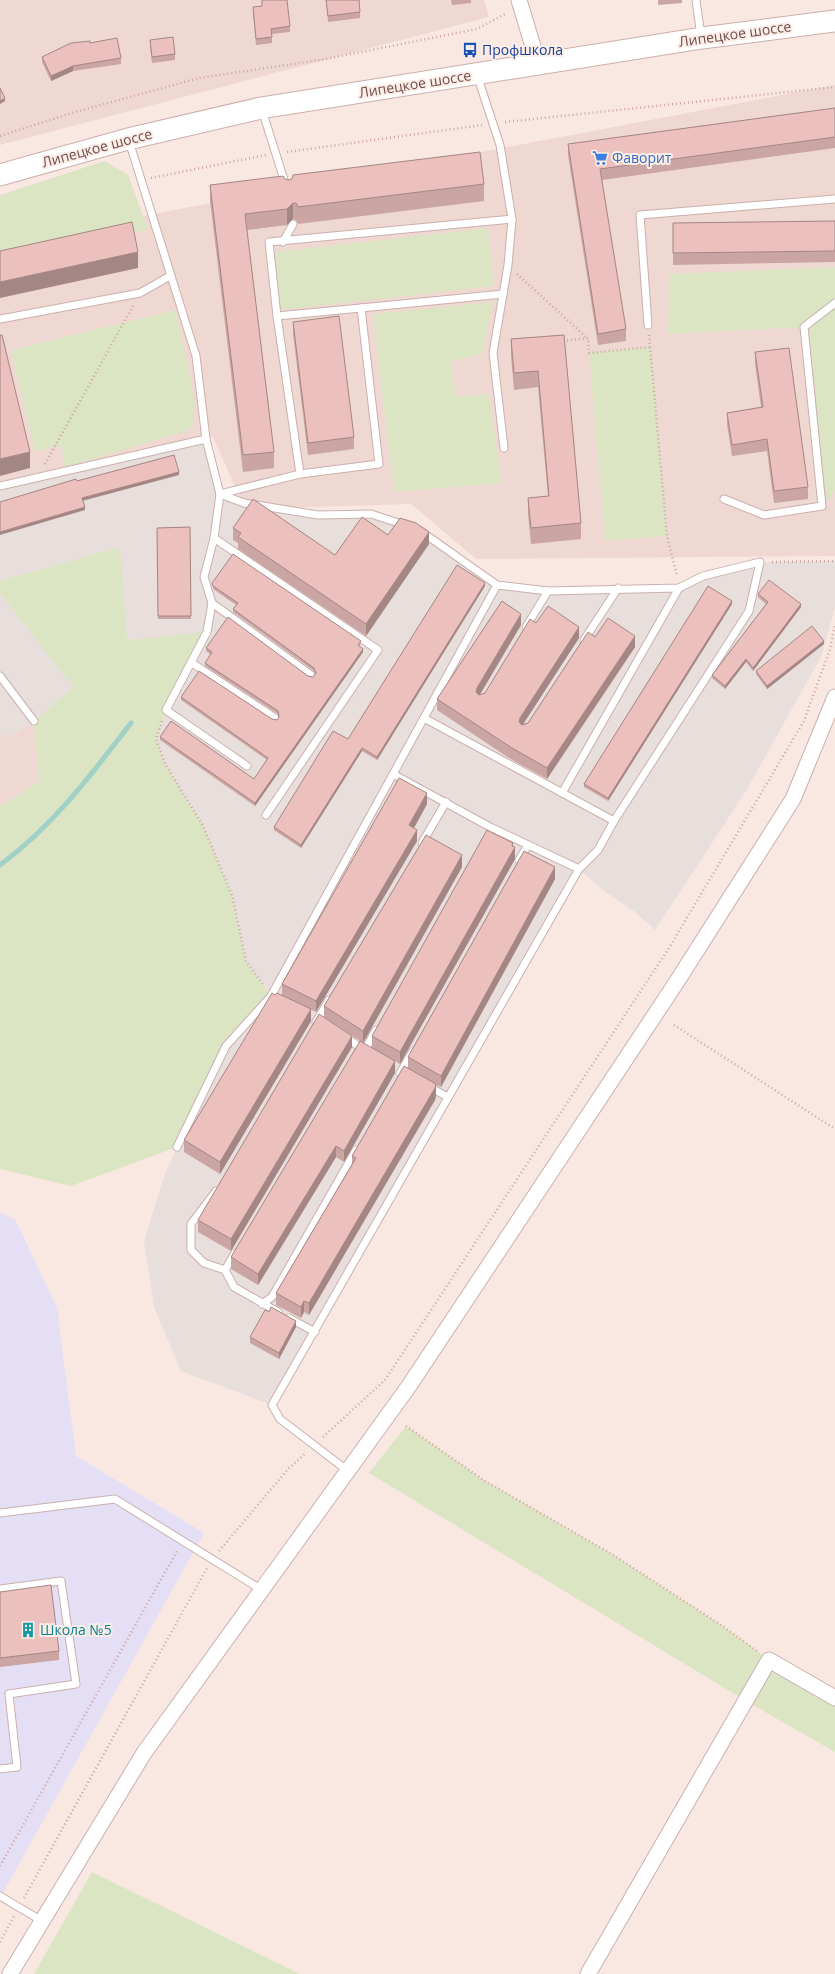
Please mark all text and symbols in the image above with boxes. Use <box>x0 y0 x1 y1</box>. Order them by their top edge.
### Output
street label: Липецкое шоссе <box>677 16 793 51</box>
place label: Профшкола <box>482 40 563 59</box>
bus stop icon: Профшкола <box>461 41 479 59</box>
street label: Липецкое шоссе <box>357 65 473 102</box>
street label: Липецкое шоссе <box>40 124 154 171</box>
place label: Фаворит <box>612 148 672 167</box>
supermarket icon: Фаворит <box>591 149 609 167</box>
place label: Школа №5 <box>40 1620 112 1639</box>
building icon: Школа №5 <box>19 1621 37 1639</box>

